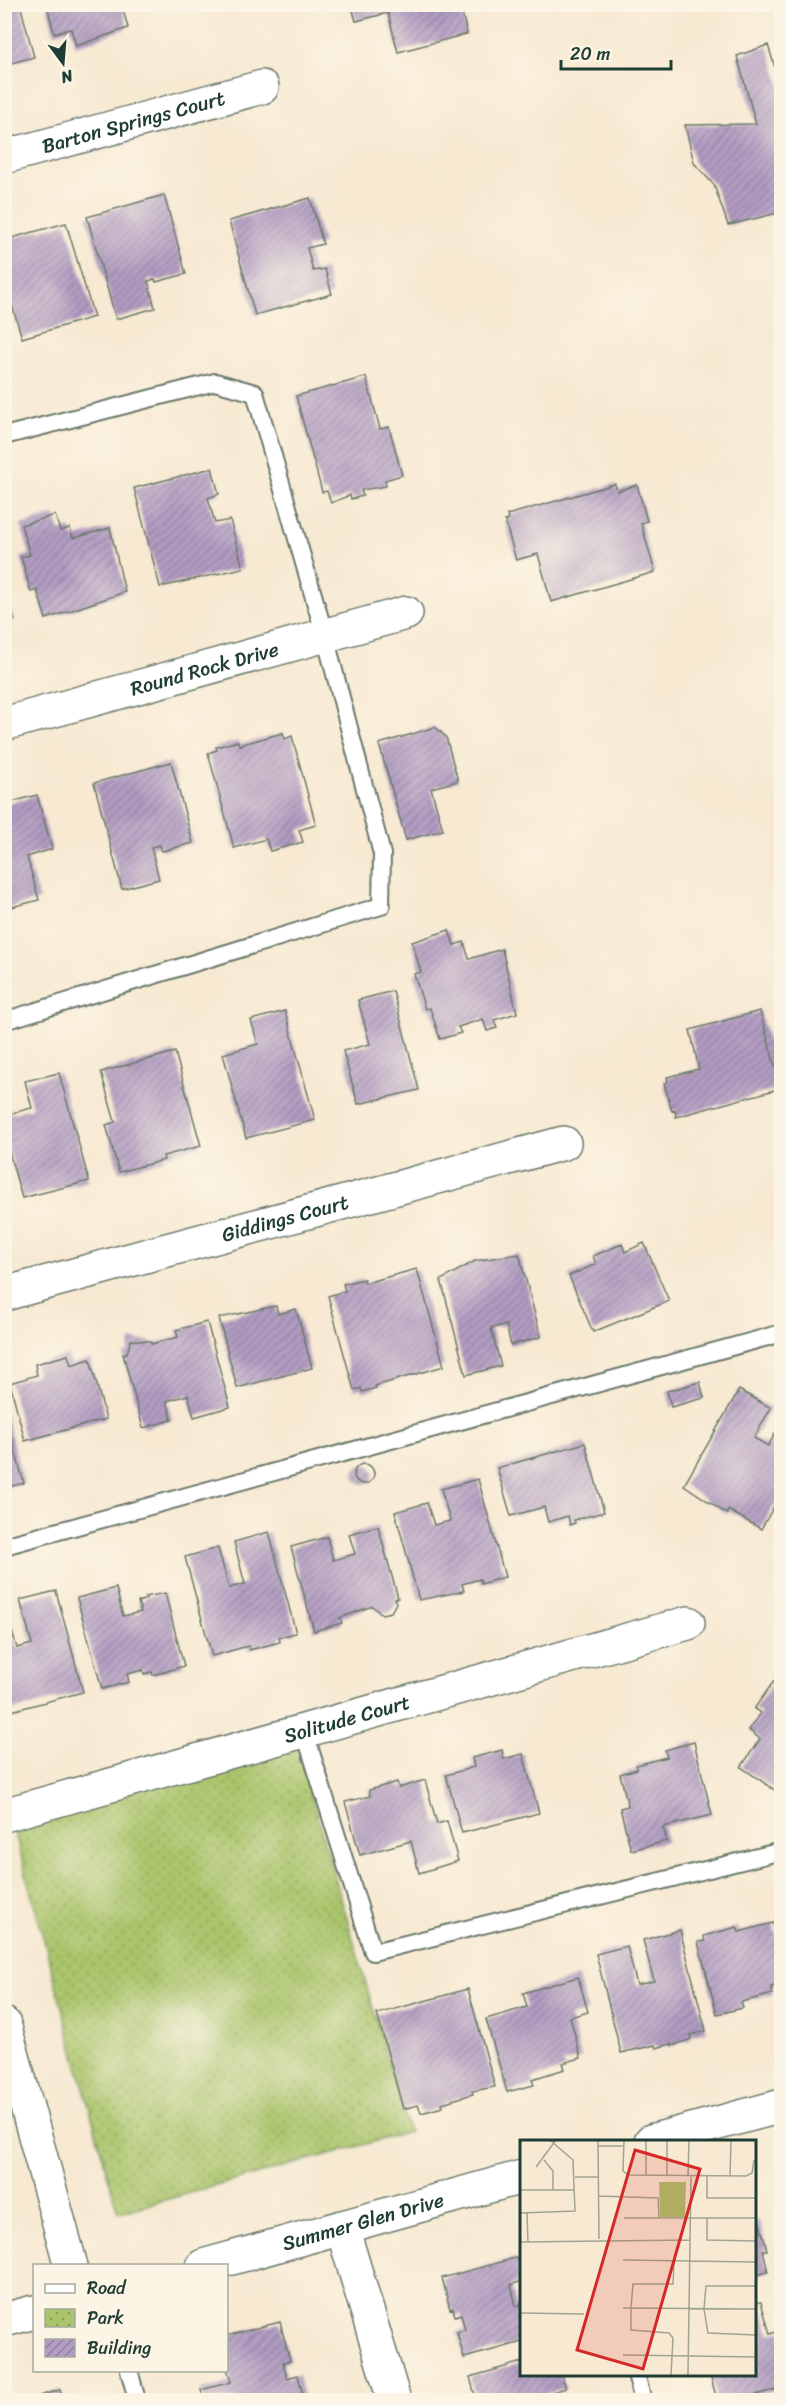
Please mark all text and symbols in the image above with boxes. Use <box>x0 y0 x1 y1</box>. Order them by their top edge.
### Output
north arrow <box>33 33 93 93</box>
scale bar <box>561 33 670 71</box>
text: 20 m <box>570 38 610 70</box>
text: N <box>57 61 77 93</box>
street label: Barton Springs Court <box>38 80 229 163</box>
street label: Round Rock Drive <box>126 631 283 706</box>
street label: Giddings Court <box>218 1184 353 1252</box>
street label: Solitude Court <box>280 1684 414 1753</box>
inset map <box>520 2140 756 2375</box>
street label: Summer Glen Drive <box>278 2182 448 2261</box>
legend <box>33 2264 228 2372</box>
text: Road <box>87 2272 127 2304</box>
text: Park <box>87 2302 124 2334</box>
text: Building <box>87 2332 151 2364</box>

